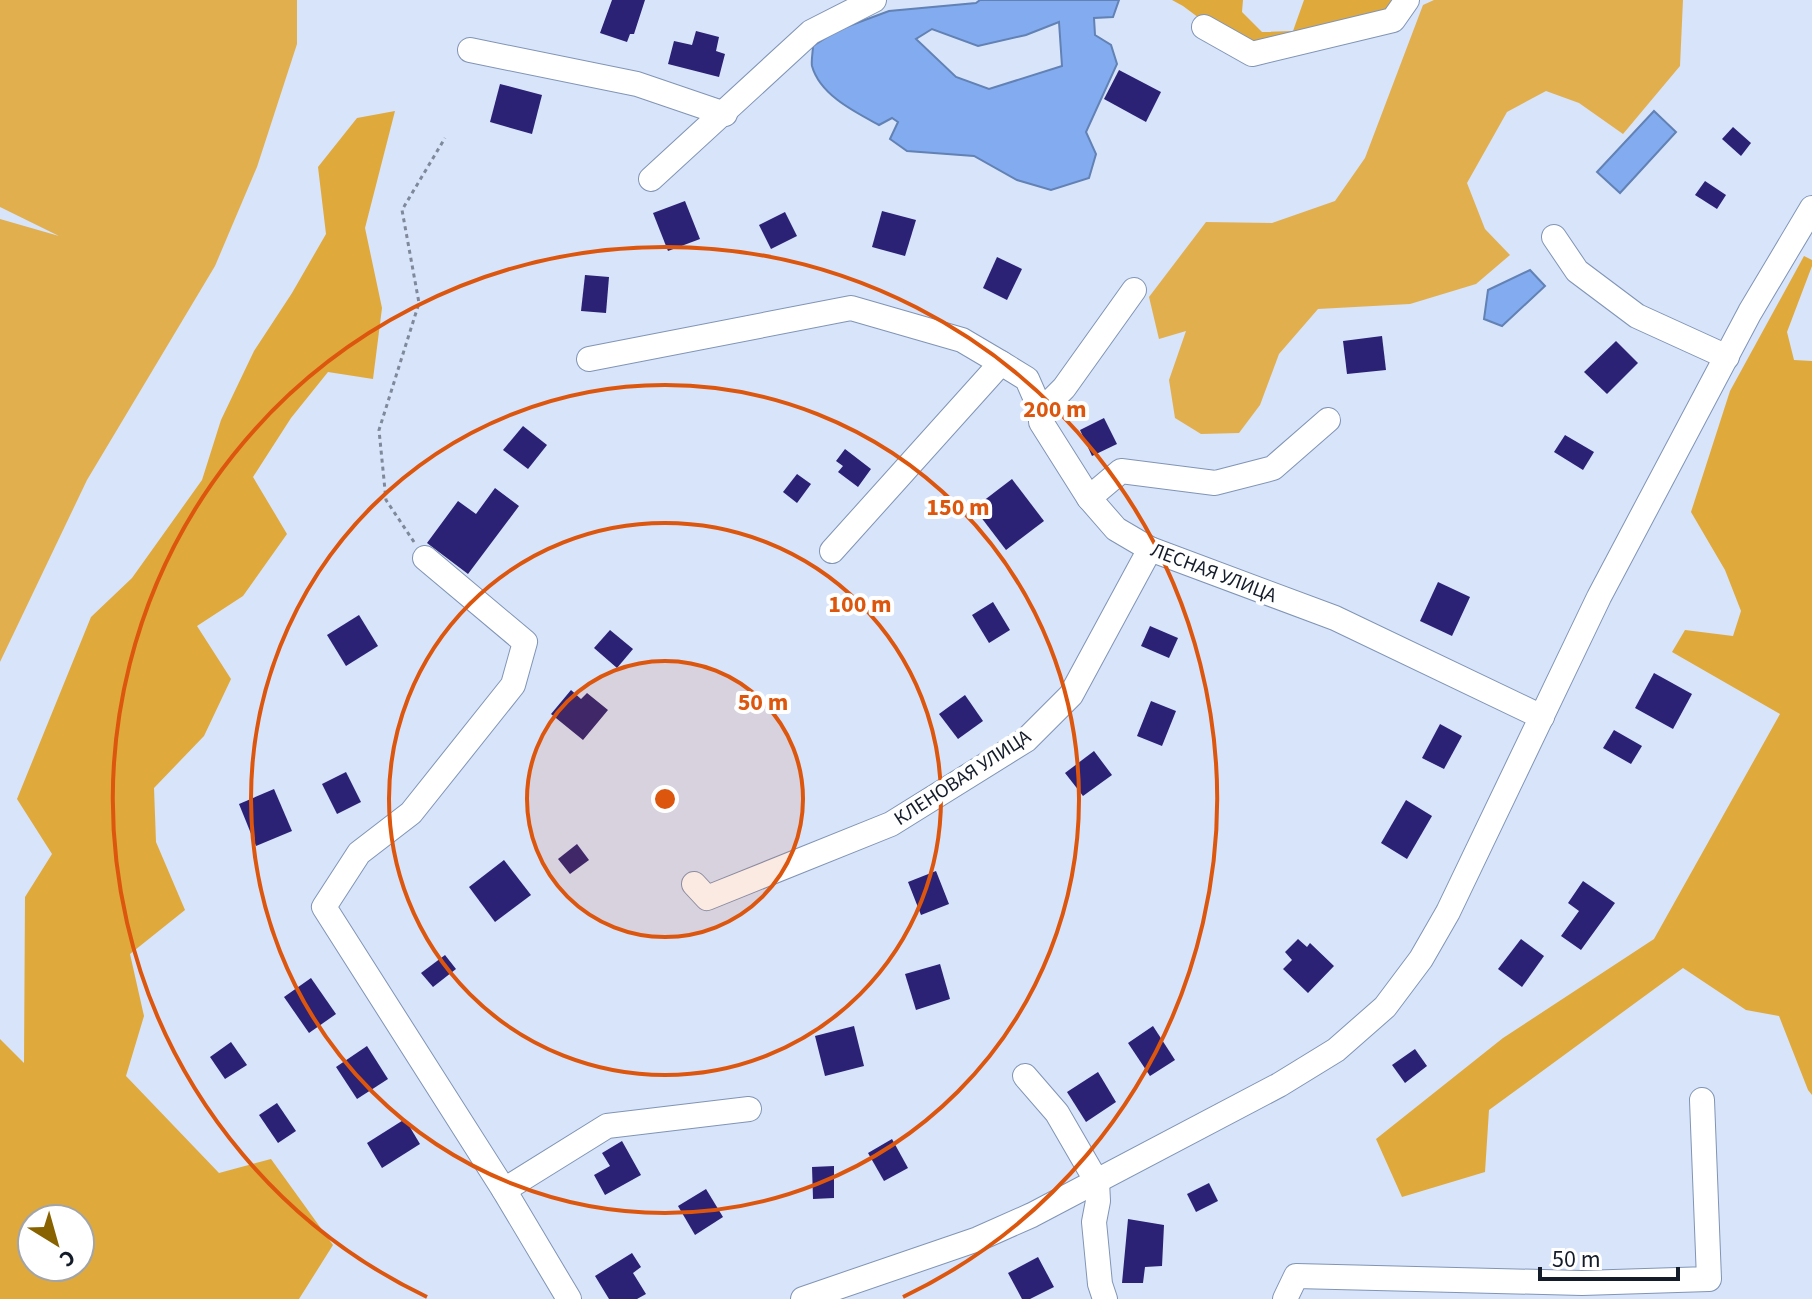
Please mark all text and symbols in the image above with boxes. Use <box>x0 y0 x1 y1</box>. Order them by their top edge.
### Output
text: 200 m <box>1023 392 1087 427</box>
text: 150 m <box>926 490 990 525</box>
street label: ЛЕСНАЯ УЛИЦА <box>1147 536 1281 610</box>
text: 100 m <box>828 587 892 622</box>
text: 50 m <box>738 685 788 720</box>
street label: КЛЕНОВАЯ УЛИЦА <box>889 723 1037 833</box>
centre of rings <box>651 785 679 813</box>
north arrow <box>16 1203 96 1283</box>
scale bar <box>1540 1231 1678 1281</box>
text: С <box>53 1242 82 1275</box>
text: 50 m <box>1552 1242 1601 1277</box>

